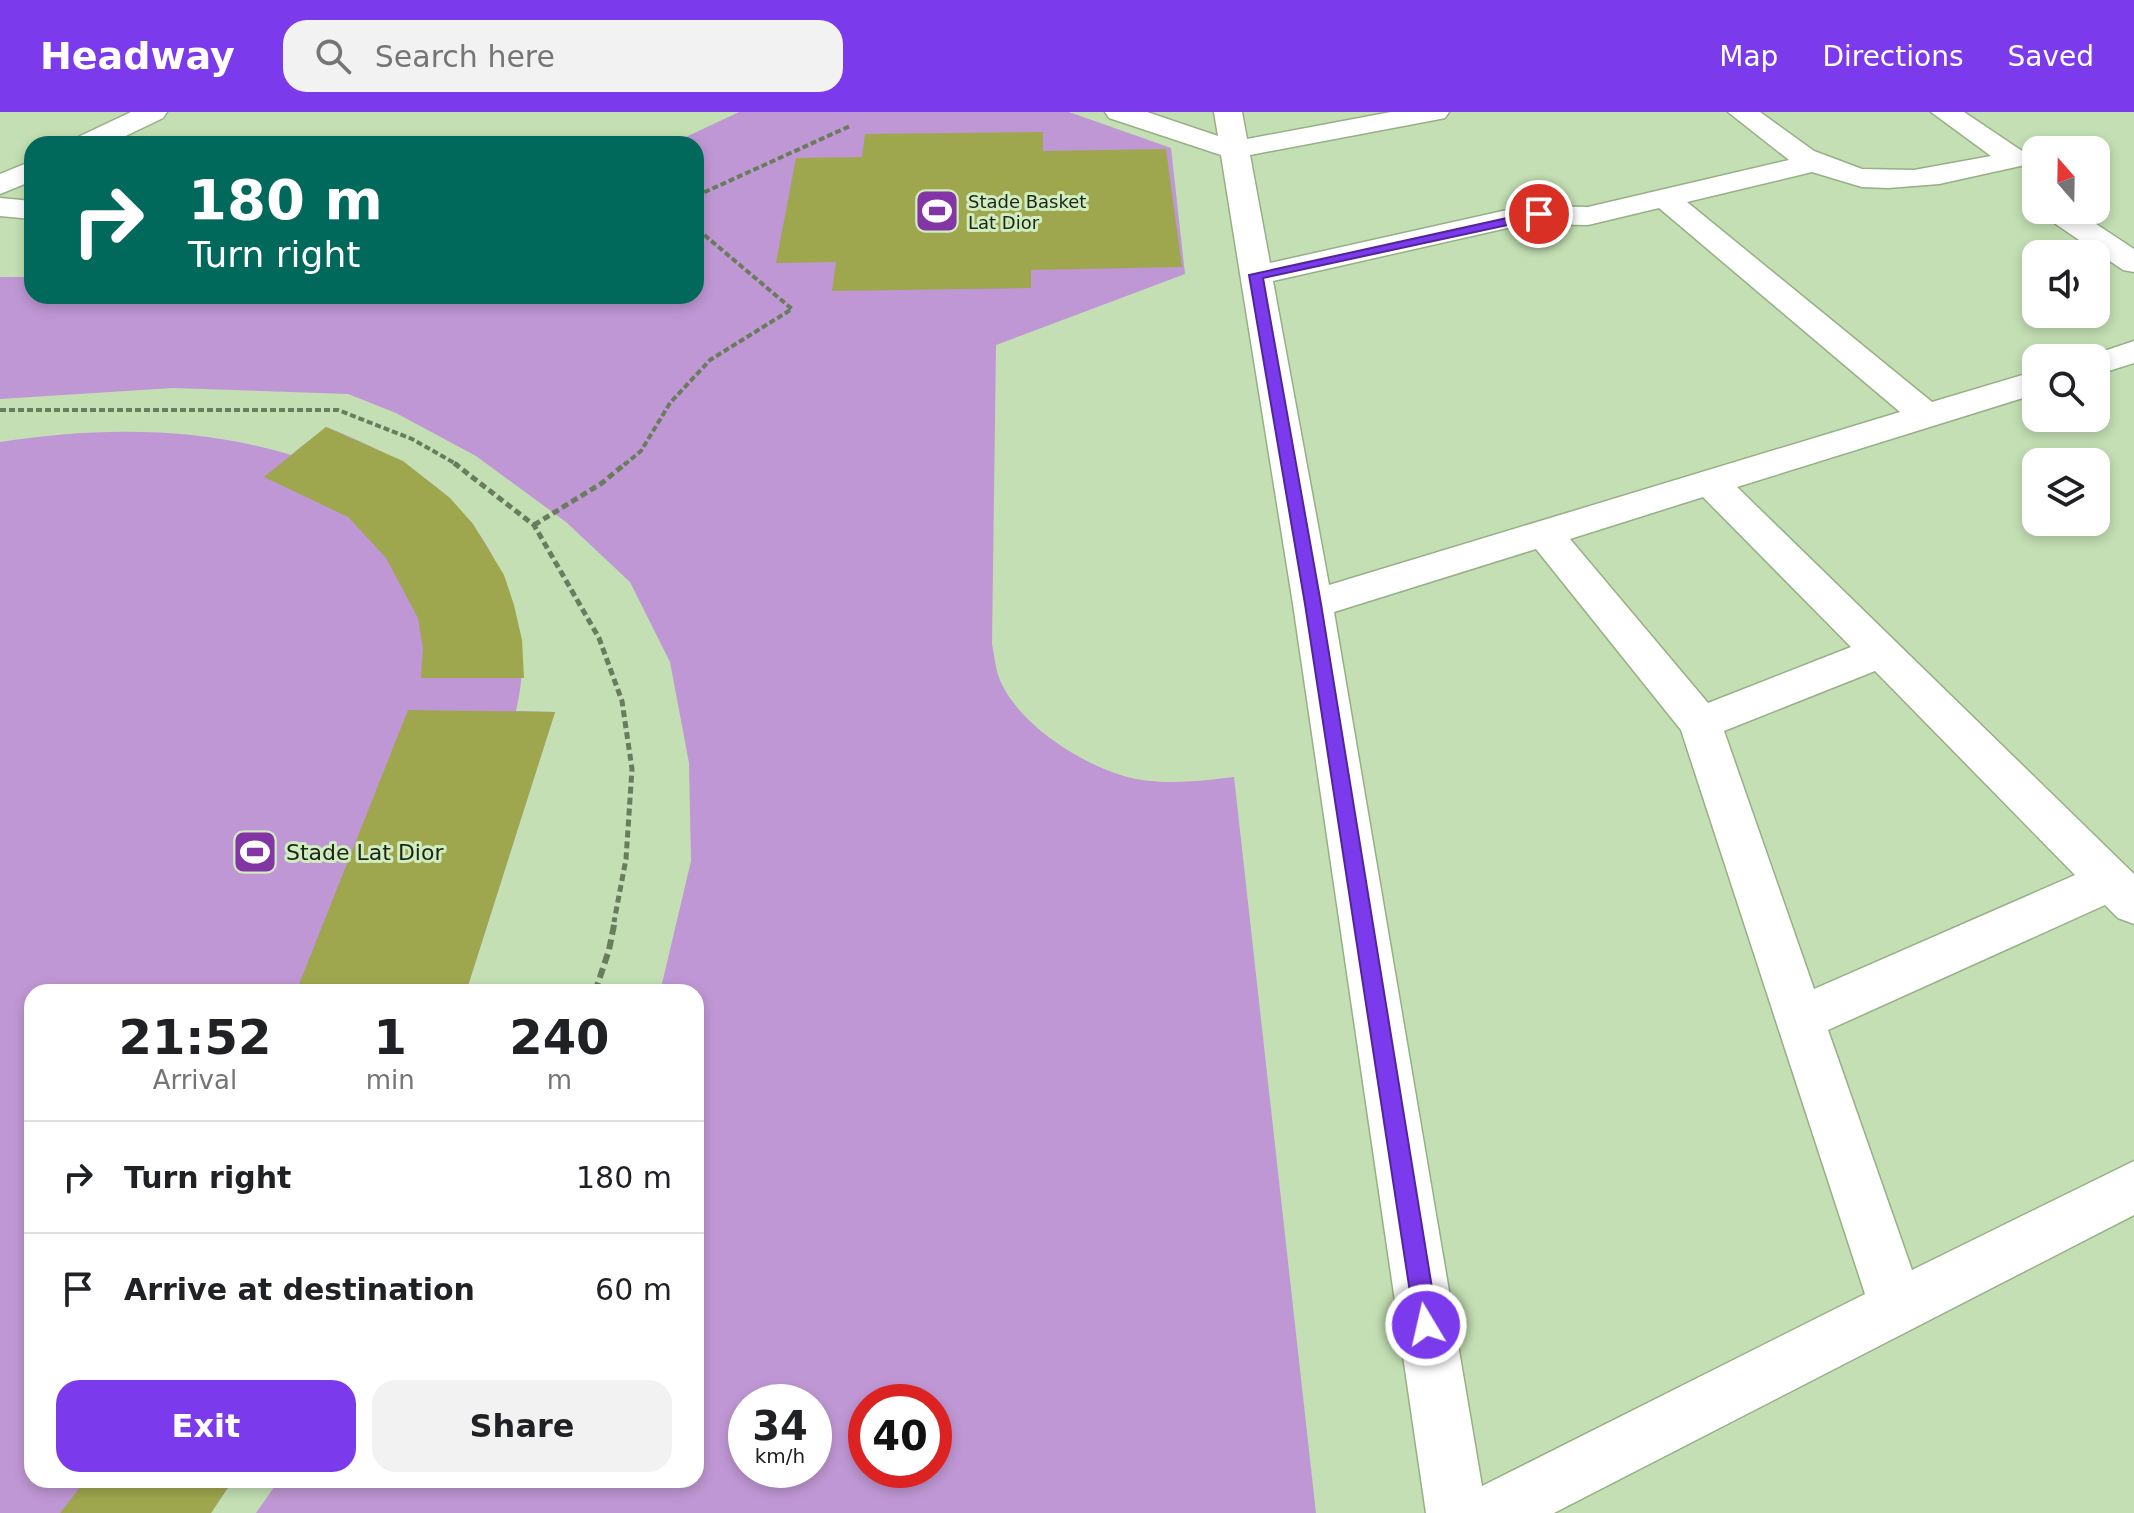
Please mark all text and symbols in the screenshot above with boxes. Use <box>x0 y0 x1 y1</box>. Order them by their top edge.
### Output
search box <box>283 20 843 92</box>
text: Headway <box>40 34 235 78</box>
icon: search <box>311 34 355 78</box>
text: Search here <box>375 39 555 74</box>
text: Map <box>1719 40 1778 73</box>
text: Directions <box>1822 40 1963 73</box>
text: Saved <box>2007 40 2094 73</box>
north arrow <box>2022 136 2110 224</box>
map controls <box>2022 136 2110 536</box>
text: 180 m <box>188 167 383 232</box>
icon: right <box>56 168 160 272</box>
pin <box>1505 180 1573 248</box>
sports icon: Stade Basket Lat Dior <box>913 187 961 235</box>
place label: Stade Basket Lat Dior <box>968 191 1086 233</box>
icon: arrive <box>1517 192 1561 236</box>
text: Turn right <box>188 234 360 275</box>
button: sound <box>2022 240 2110 328</box>
button: search <box>2022 344 2110 432</box>
button: layers <box>2022 448 2110 536</box>
sports icon: Stade Lat Dior <box>231 828 279 876</box>
place label: Stade Lat Dior <box>286 840 444 865</box>
text: 21:52 <box>118 1009 271 1065</box>
text: 1 <box>374 1009 407 1065</box>
text: 240 <box>509 1009 609 1065</box>
text: Arrival <box>153 1065 237 1095</box>
text: min <box>366 1065 415 1095</box>
text: m <box>547 1065 572 1095</box>
icon: right <box>56 1155 100 1199</box>
text: Turn right <box>124 1160 291 1195</box>
text: 180 m <box>576 1160 672 1195</box>
icon: arrive <box>56 1267 100 1311</box>
text: Arrive at destination <box>124 1272 475 1307</box>
text: 60 m <box>595 1272 672 1307</box>
position arrow <box>1384 1283 1468 1367</box>
button: Exit <box>56 1380 356 1472</box>
button: Share <box>372 1380 672 1472</box>
speed limit sign: 40 <box>848 1384 952 1488</box>
text: 34 <box>752 1403 808 1449</box>
text: km/h <box>755 1444 805 1468</box>

